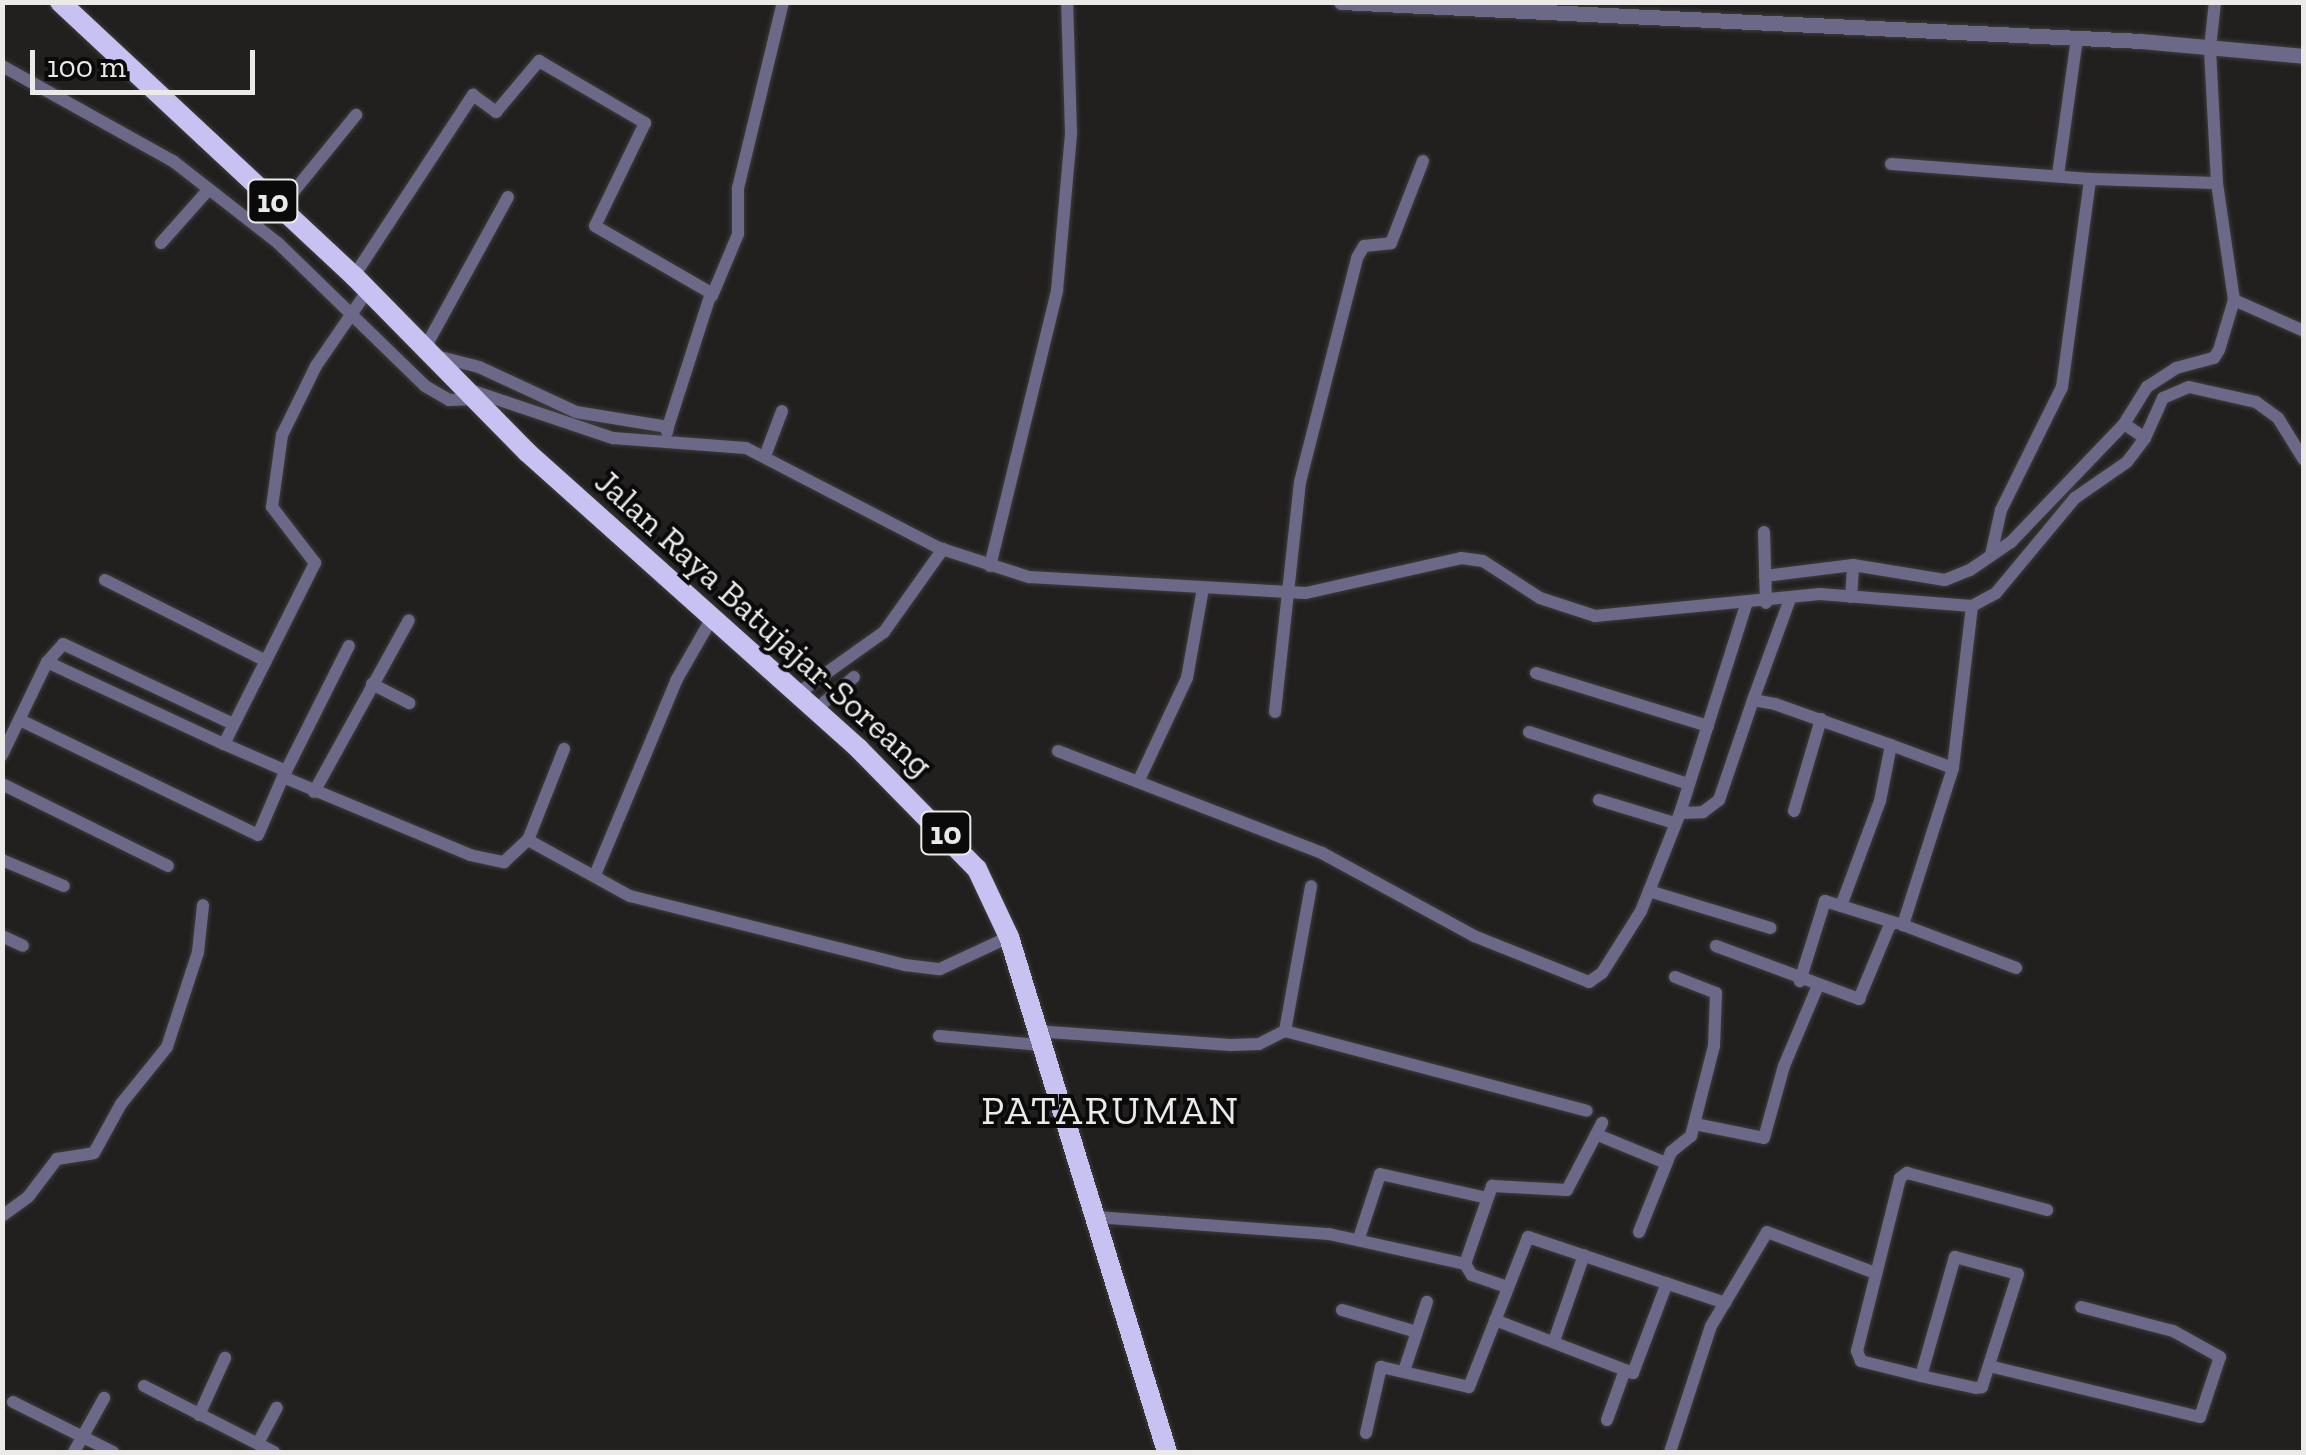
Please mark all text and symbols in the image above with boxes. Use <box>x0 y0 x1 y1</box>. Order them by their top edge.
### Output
scale bar <box>35 30 260 92</box>
text: 100 m <box>47 49 126 85</box>
road number: 10 <box>246 174 300 228</box>
street label: Jalan Raya Batujajar-Soreang <box>587 460 941 786</box>
road number: 10 <box>918 806 974 860</box>
district label: PATARUMAN <box>981 1086 1241 1134</box>

